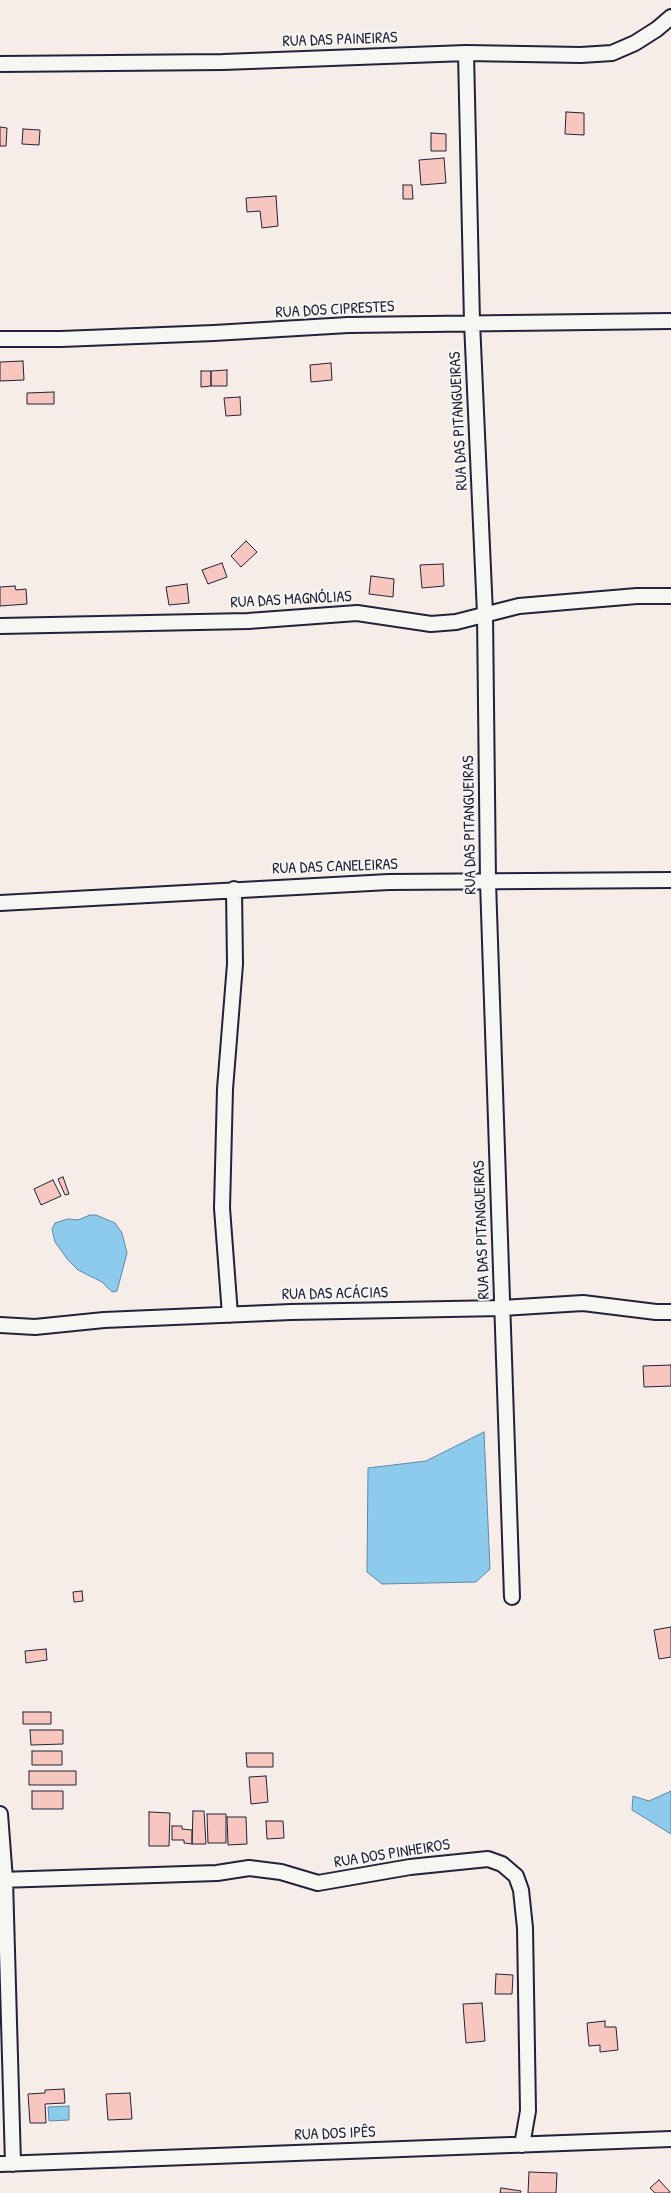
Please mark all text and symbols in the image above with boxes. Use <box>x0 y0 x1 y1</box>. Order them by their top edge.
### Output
street label: RUA DAS PAINEIRAS <box>282 28 398 52</box>
street label: RUA DOS CIPRESTES <box>275 297 395 323</box>
street label: RUA DAS PITANGUEIRAS <box>446 351 472 491</box>
street label: RUA DAS MAGNÓLIAS <box>230 587 352 613</box>
street label: RUA DAS PITANGUEIRAS <box>459 755 481 895</box>
street label: RUA DAS CANELEIRAS <box>272 855 398 879</box>
street label: RUA DAS PITANGUEIRAS <box>470 1160 494 1300</box>
street label: RUA DAS ACÁCIAS <box>282 1283 388 1305</box>
street label: RUA DOS PINHEIROS <box>333 1835 451 1873</box>
street label: RUA DOS IPÊS <box>294 2123 376 2145</box>

